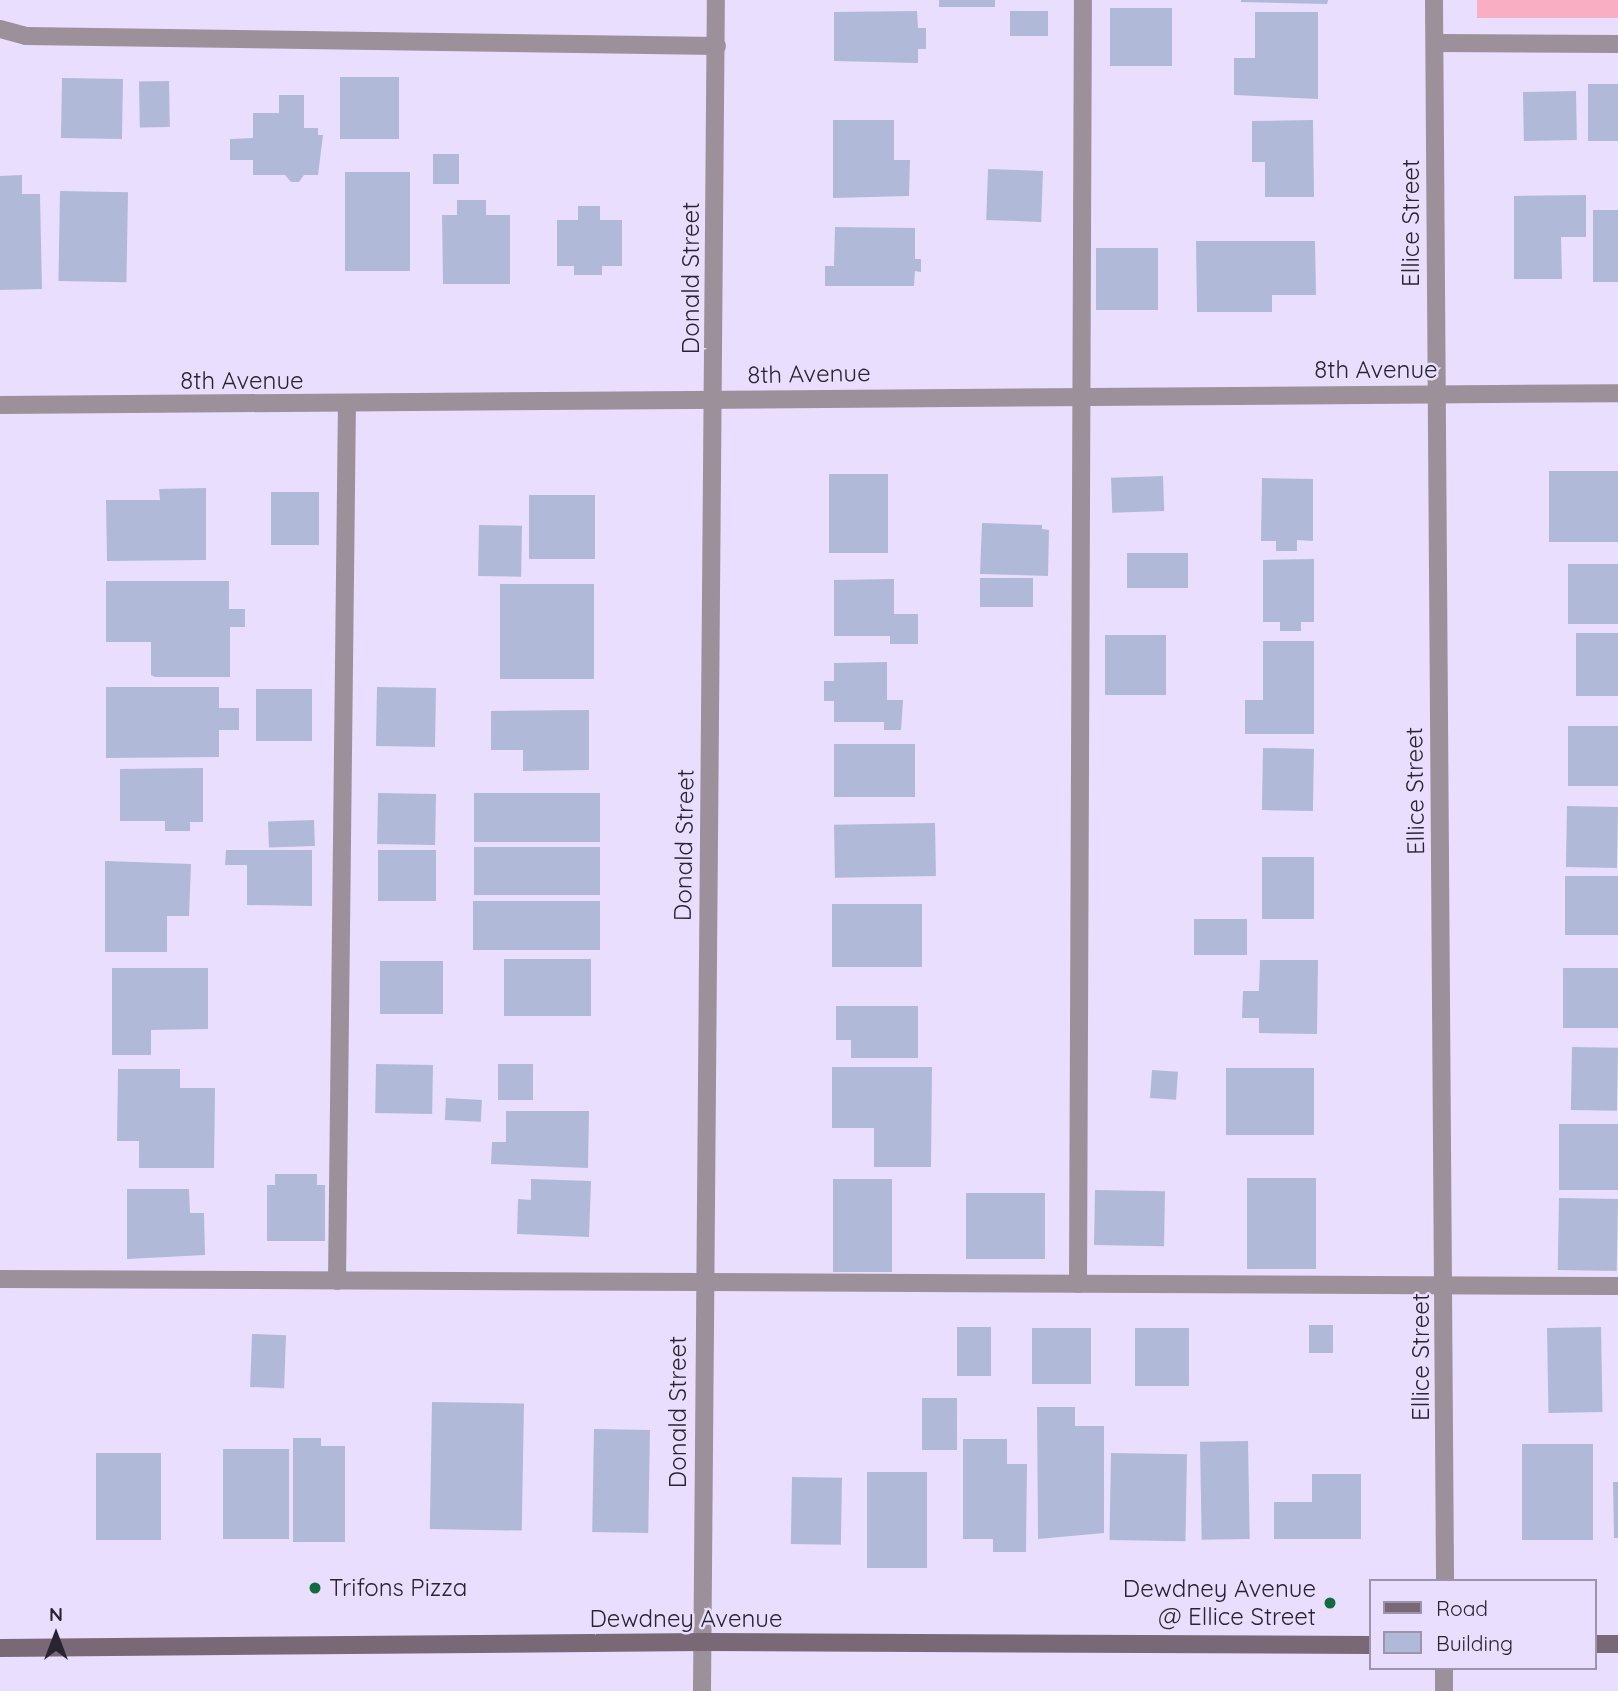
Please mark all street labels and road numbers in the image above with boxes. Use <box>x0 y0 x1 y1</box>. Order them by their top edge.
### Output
street label: Ellice Street <box>1397 159 1425 287</box>
street label: Donald Street <box>677 202 705 354</box>
street label: 8th Avenue <box>1314 356 1438 384</box>
street label: 8th Avenue <box>747 359 871 389</box>
street label: 8th Avenue <box>180 367 304 395</box>
street label: Ellice Street <box>1399 727 1431 855</box>
street label: Donald Street <box>668 769 700 921</box>
street label: Ellice Street <box>1407 1293 1435 1421</box>
street label: Donald Street <box>664 1336 692 1488</box>
street label: Dewdney Avenue <box>589 1605 783 1633</box>

